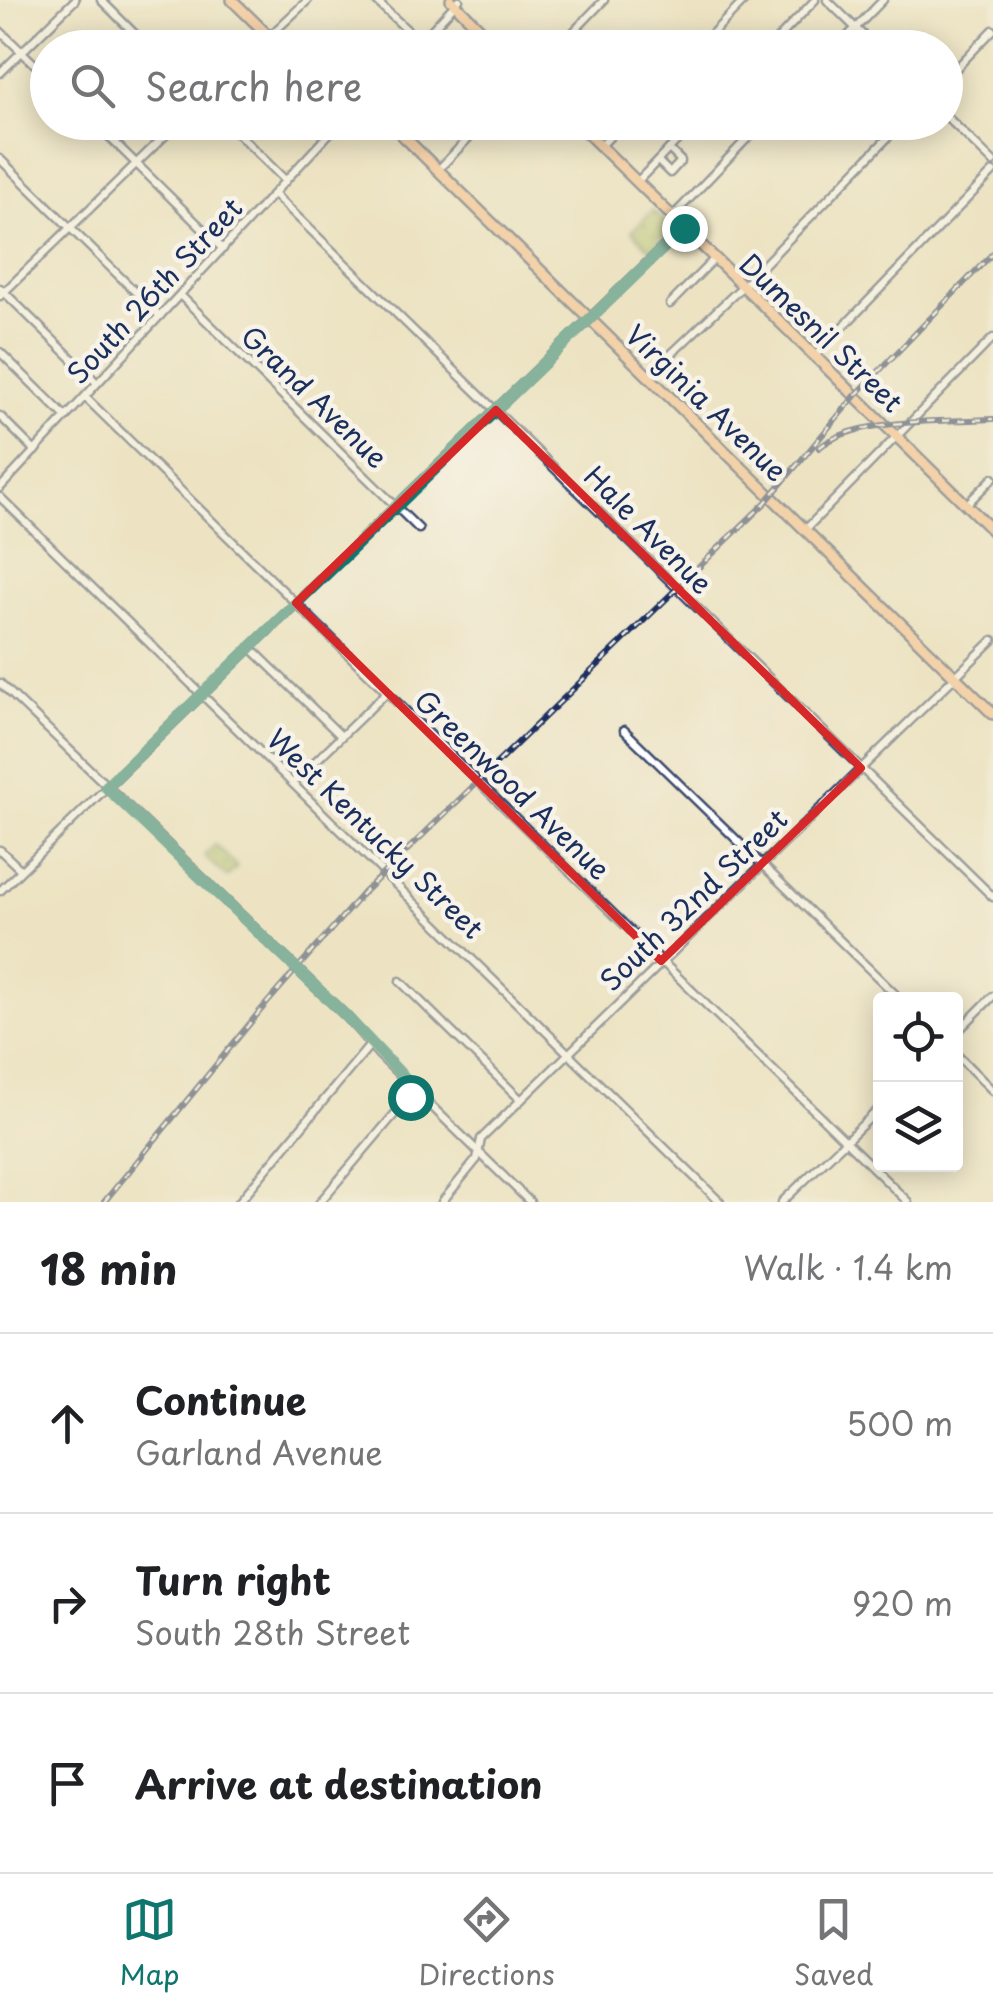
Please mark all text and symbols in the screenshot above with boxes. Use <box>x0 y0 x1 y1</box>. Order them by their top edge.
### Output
search box <box>30 30 963 140</box>
text: Search here <box>145 57 362 114</box>
icon: search <box>65 58 120 113</box>
street label: South 26th Street <box>56 187 252 393</box>
route end <box>662 206 708 252</box>
street label: Dumesnil Street <box>730 243 914 421</box>
street label: Virginia Avenue <box>616 313 798 491</box>
street label: Grand Avenue <box>232 315 398 477</box>
street label: Hale Avenue <box>575 455 723 603</box>
street label: Greenwood Avenue <box>405 679 621 889</box>
street label: West Kentucky Street <box>258 718 494 948</box>
street label: South 32nd Street <box>589 798 797 1000</box>
map controls <box>873 992 963 1172</box>
button: locate <box>873 992 963 1082</box>
route start <box>388 1075 434 1121</box>
button: layers <box>873 1082 963 1172</box>
text: 18 min <box>40 1236 177 1299</box>
text: Walk · 1.4 km <box>744 1243 953 1291</box>
text: Continue <box>135 1371 306 1428</box>
icon: ahead <box>40 1396 95 1451</box>
text: 500 m <box>847 1399 953 1447</box>
text: Garland Avenue <box>135 1428 383 1476</box>
text: Turn right <box>135 1551 331 1608</box>
icon: right <box>40 1576 95 1631</box>
text: 920 m <box>852 1579 953 1627</box>
text: South 28th Street <box>135 1608 410 1656</box>
text: Arrive at destination <box>135 1755 543 1812</box>
icon: arrive <box>40 1756 95 1811</box>
tab: Map <box>120 1892 179 1995</box>
tab: Directions <box>419 1892 555 1995</box>
tab: Saved <box>794 1892 873 1995</box>

